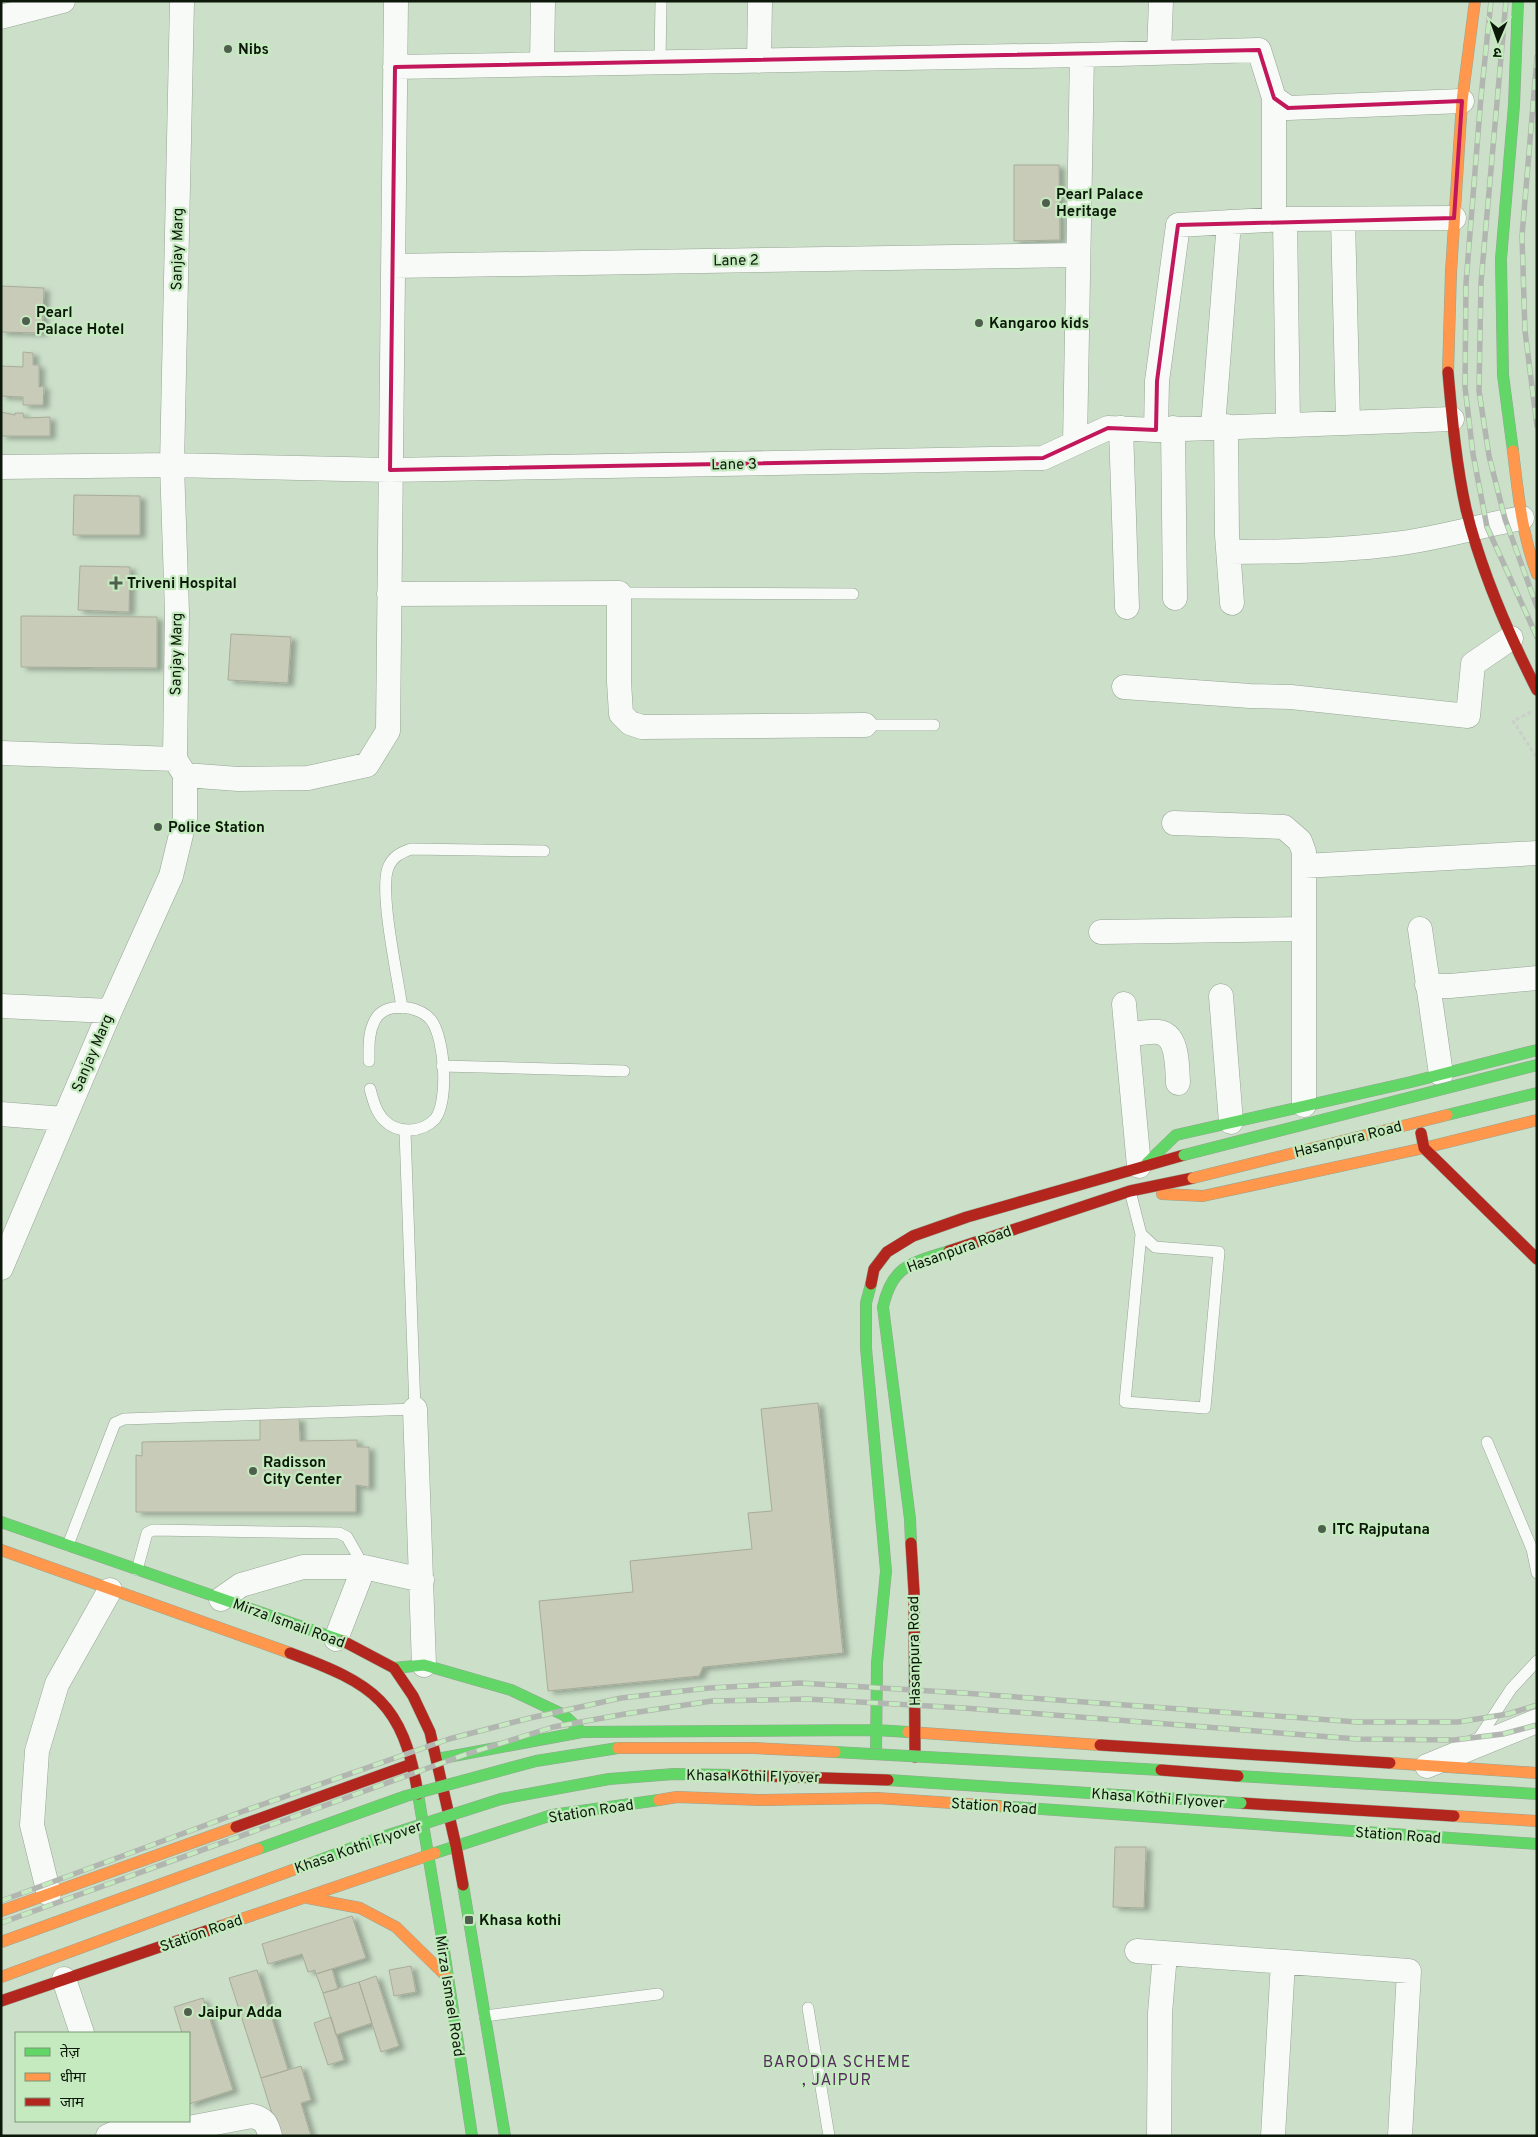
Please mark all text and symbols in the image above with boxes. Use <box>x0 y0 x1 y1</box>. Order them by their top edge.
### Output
north arrow <box>1473 15 1523 65</box>
place label: Nibs <box>238 41 269 60</box>
marker: Nibs <box>222 43 234 55</box>
text: उ <box>1492 43 1502 60</box>
place label: Pearl Palace Heritage <box>1056 186 1143 222</box>
marker: Pearl Palace Heritage <box>1040 197 1052 209</box>
street label: Sanjay Marg <box>168 208 189 291</box>
street label: Lane 2 <box>713 252 759 271</box>
place label: Pearl Palace Hotel <box>36 304 124 340</box>
marker: Pearl Palace Hotel <box>20 315 32 327</box>
place label: Kangaroo kids <box>989 315 1089 334</box>
marker: Kangaroo kids <box>973 317 985 329</box>
street label: Lane 3 <box>711 456 757 475</box>
place label: Triveni Hospital <box>127 575 237 594</box>
marker: Triveni Hospital <box>109 576 123 590</box>
street label: Sanjay Marg <box>167 613 188 696</box>
place label: Police Station <box>168 819 265 838</box>
marker: Police Station <box>152 821 164 833</box>
street label: Sanjay Marg <box>68 1012 118 1095</box>
street label: Hasanpura Road <box>1293 1118 1404 1163</box>
street label: Hasanpura Road <box>904 1223 1015 1278</box>
place label: Radisson City Center <box>263 1454 343 1490</box>
marker: Radisson City Center <box>247 1465 259 1477</box>
place label: ITC Rajputana <box>1332 1521 1430 1540</box>
marker: ITC Rajputana <box>1316 1523 1328 1535</box>
street label: Mirza Ismail Road <box>230 1595 347 1654</box>
street label: Hasanpura Road <box>905 1596 926 1706</box>
street label: Khasa Kothi Flyover <box>686 1767 820 1788</box>
street label: Khasa Kothi Flyover <box>1091 1785 1225 1814</box>
street label: Station Road <box>950 1795 1038 1820</box>
street label: Station Road <box>547 1796 635 1829</box>
street label: Khasa Kothi Flyover <box>292 1818 425 1879</box>
street label: Station Road <box>1354 1824 1442 1849</box>
street label: Station Road <box>158 1911 245 1957</box>
place label: Khasa kothi <box>479 1912 561 1931</box>
marker: Khasa kothi <box>463 1914 475 1926</box>
street label: Mirza Ismael Road <box>430 1934 467 2058</box>
place label: Jaipur Adda <box>198 2004 282 2023</box>
marker: Jaipur Adda <box>182 2006 194 2018</box>
legend <box>15 2032 190 2122</box>
text: तेज़ <box>60 2043 81 2063</box>
district label: BARODIA SCHEME , JAIPUR <box>763 2053 911 2091</box>
text: धीमा <box>60 2069 87 2088</box>
text: जाम <box>60 2094 85 2113</box>

